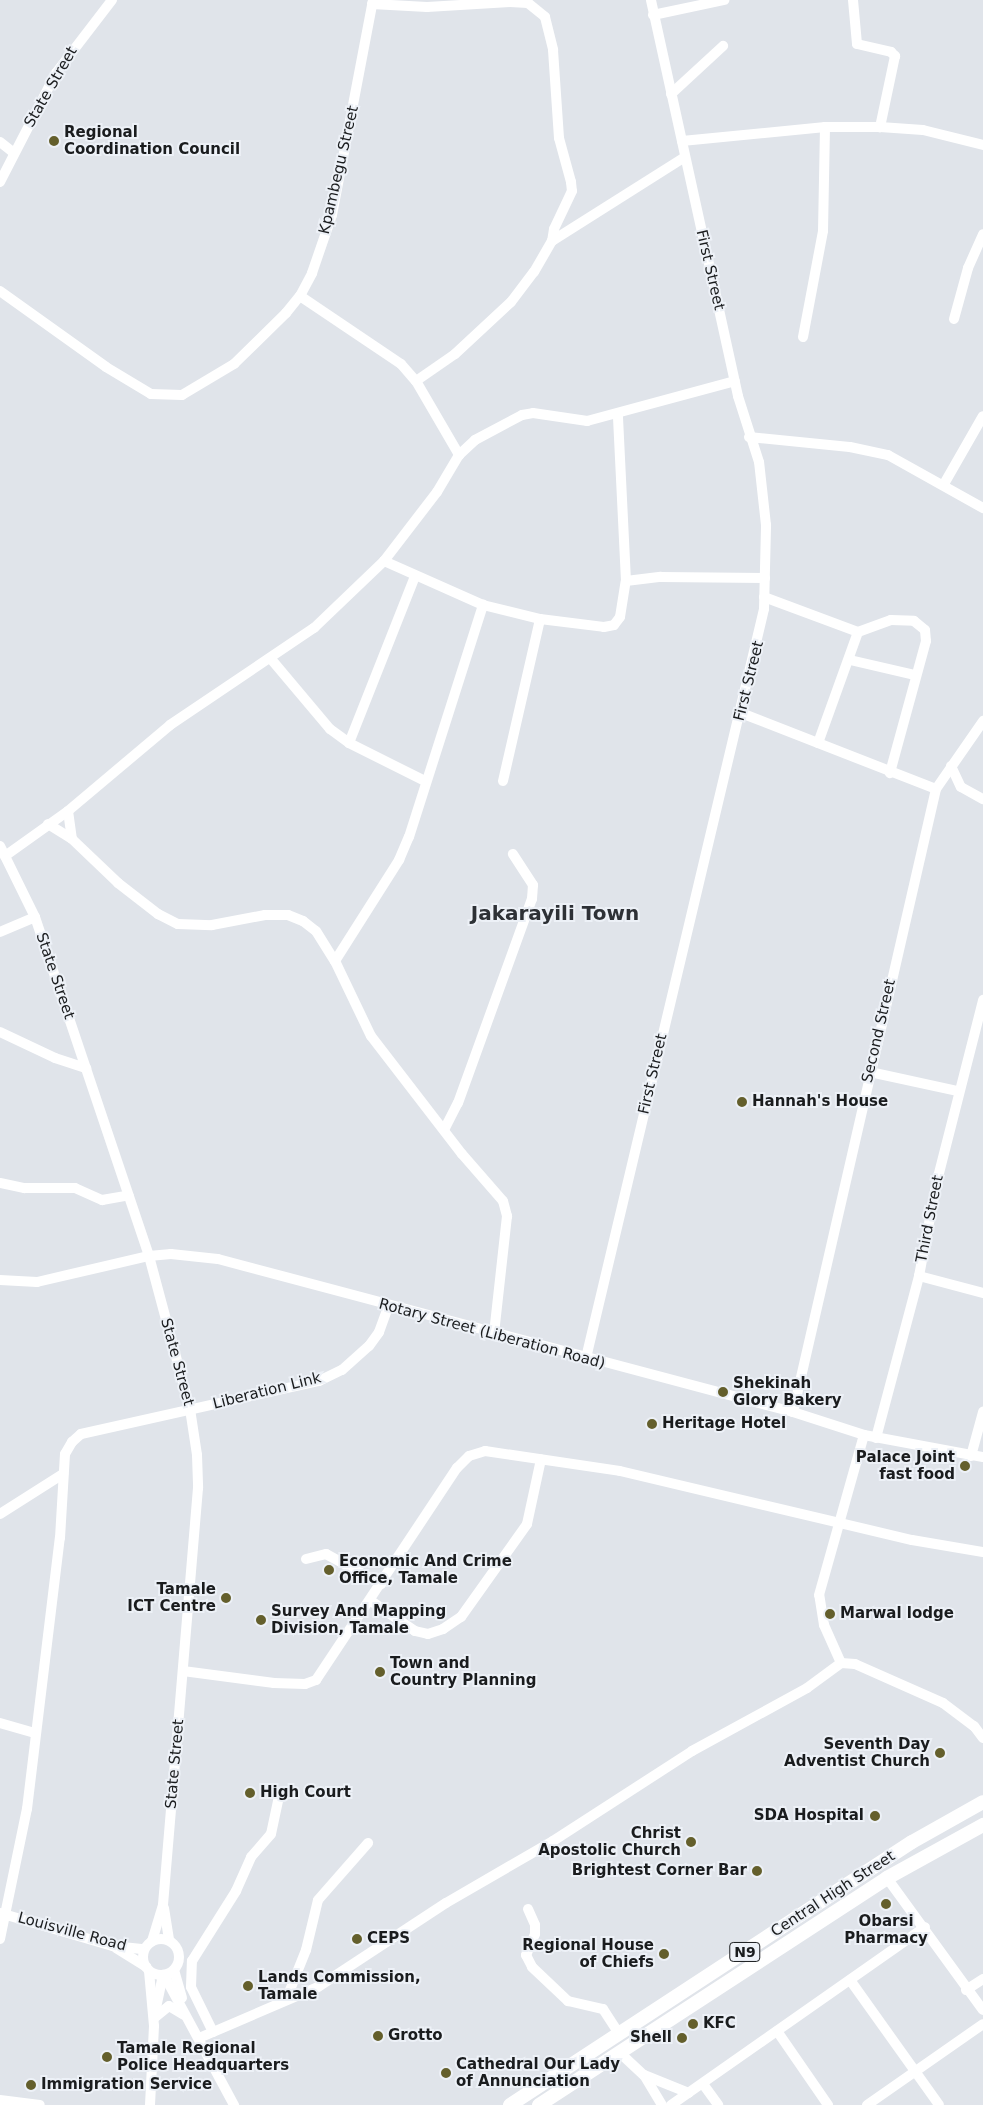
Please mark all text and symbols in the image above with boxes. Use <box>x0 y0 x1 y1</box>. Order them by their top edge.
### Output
street label: State Street <box>21 44 81 130</box>
street label: Kpambegu Street <box>315 104 363 236</box>
place label: Regional Coordination Council <box>64 123 240 158</box>
marker: Regional Coordination Council <box>48 135 60 147</box>
street label: First Street <box>692 228 728 312</box>
street label: First Street <box>730 639 768 723</box>
district label: Jakarayili Town <box>471 901 639 925</box>
street label: State Street <box>32 930 78 1022</box>
street label: Second Street <box>858 978 900 1084</box>
street label: First Street <box>635 1032 671 1116</box>
place label: Hannah's House <box>752 1093 888 1111</box>
marker: Hannah's House <box>736 1096 748 1108</box>
street label: Third Street <box>913 1174 947 1264</box>
street label: Rotary Street (Liberation Road) <box>377 1295 607 1373</box>
street label: State Street <box>157 1316 197 1408</box>
street label: Liberation Link <box>211 1369 323 1413</box>
place label: Shekinah Glory Bakery <box>733 1374 842 1409</box>
marker: Shekinah Glory Bakery <box>717 1386 729 1398</box>
place label: Heritage Hotel <box>662 1415 786 1433</box>
marker: Heritage Hotel <box>646 1418 658 1430</box>
place label: Palace Joint fast food <box>856 1448 955 1483</box>
marker: Palace Joint fast food <box>959 1460 971 1472</box>
place label: Economic And Crime Office, Tamale <box>339 1552 512 1587</box>
marker: Economic And Crime Office, Tamale <box>323 1564 335 1576</box>
place label: Tamale ICT Centre <box>127 1580 216 1615</box>
marker: Tamale ICT Centre <box>220 1592 232 1604</box>
place label: Survey And Mapping Division, Tamale <box>271 1602 446 1637</box>
place label: Marwal lodge <box>840 1605 954 1623</box>
marker: Marwal lodge <box>824 1608 836 1620</box>
marker: Survey And Mapping Division, Tamale <box>255 1614 267 1626</box>
place label: Town and Country Planning <box>390 1654 536 1689</box>
marker: Town and Country Planning <box>374 1666 386 1678</box>
street label: State Street <box>162 1718 188 1810</box>
place label: Seventh Day Adventist Church <box>784 1735 930 1770</box>
marker: Seventh Day Adventist Church <box>934 1747 946 1759</box>
place label: High Court <box>260 1784 351 1802</box>
marker: High Court <box>244 1787 256 1799</box>
place label: SDA Hospital <box>754 1807 864 1825</box>
marker: SDA Hospital <box>868 1809 882 1823</box>
place label: Christ Apostolic Church <box>538 1824 681 1859</box>
marker: Christ Apostolic Church <box>685 1836 697 1848</box>
street label: Central High Street <box>768 1847 898 1941</box>
place label: Brightest Corner Bar <box>572 1862 747 1880</box>
marker: Brightest Corner Bar <box>751 1865 763 1877</box>
marker: Obarsi Pharmacy <box>880 1898 892 1910</box>
street label: Louisville Road <box>16 1909 128 1955</box>
place label: Obarsi Pharmacy <box>844 1912 928 1947</box>
place label: CEPS <box>367 1930 410 1948</box>
marker: CEPS <box>351 1933 363 1945</box>
place label: Regional House of Chiefs <box>522 1936 654 1971</box>
road number: N9 <box>729 1940 761 1964</box>
marker: Regional House of Chiefs <box>658 1948 670 1960</box>
place label: Lands Commission, Tamale <box>258 1968 421 2003</box>
marker: Lands Commission, Tamale <box>242 1980 254 1992</box>
place label: KFC <box>703 2015 736 2033</box>
marker: KFC <box>687 2018 699 2030</box>
place label: Grotto <box>388 2027 443 2045</box>
place label: Shell <box>630 2029 672 2047</box>
marker: Grotto <box>372 2030 384 2042</box>
marker: Shell <box>676 2032 688 2044</box>
place label: Tamale Regional Police Headquarters <box>117 2039 289 2074</box>
marker: Tamale Regional Police Headquarters <box>101 2051 113 2063</box>
place label: Cathedral Our Lady of Annunciation <box>456 2055 620 2090</box>
marker: Cathedral Our Lady of Annunciation <box>440 2067 452 2079</box>
place label: Immigration Service <box>41 2076 212 2094</box>
marker: Immigration Service <box>25 2079 37 2091</box>

